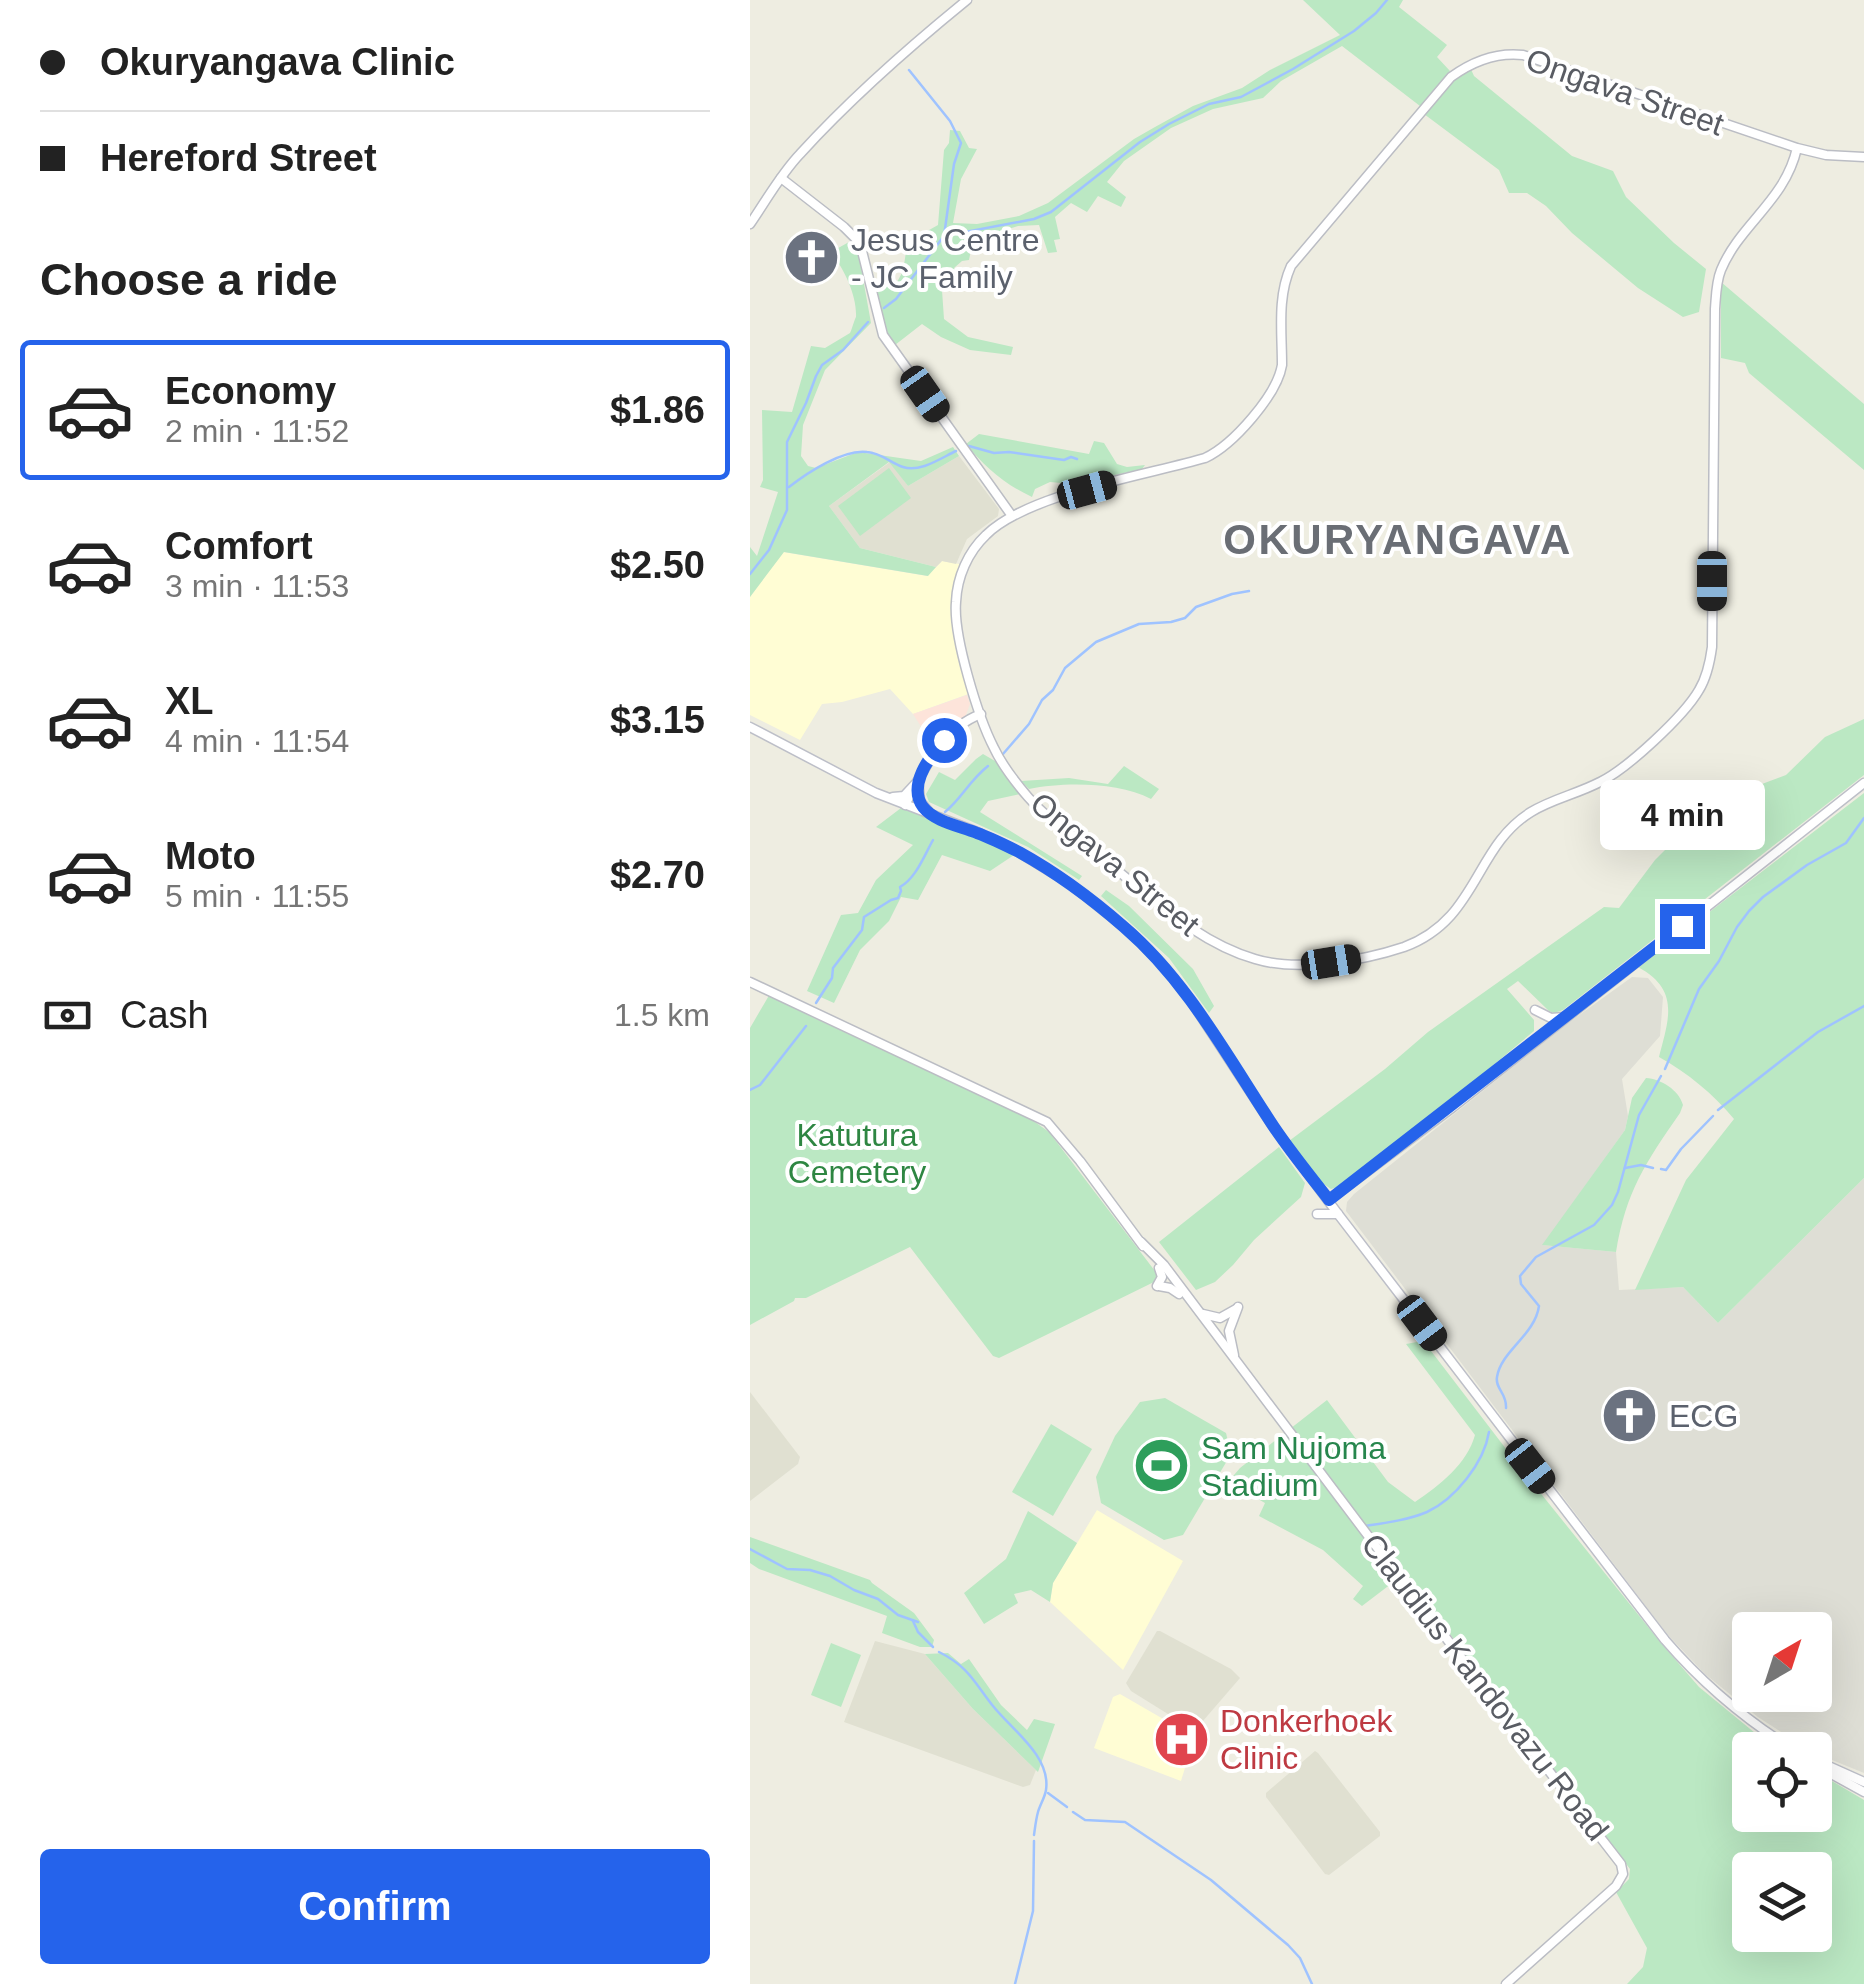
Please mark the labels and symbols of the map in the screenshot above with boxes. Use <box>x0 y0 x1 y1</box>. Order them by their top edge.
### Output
street label: Ongava Street <box>1522 41 1729 143</box>
place label: Jesus Centre - JC Family <box>851 222 1040 295</box>
church icon: Jesus Centre - JC Family <box>782 228 842 288</box>
car <box>896 361 954 427</box>
car <box>1054 468 1120 512</box>
district label: OKURYANGAVA <box>1223 516 1573 563</box>
car <box>1697 551 1727 611</box>
route start <box>922 718 967 763</box>
callout: 4 min <box>1600 781 1764 851</box>
street label: Ongava Street <box>1023 785 1207 943</box>
route end <box>1660 904 1705 949</box>
car <box>1299 942 1363 982</box>
park label: Katutura Cemetery <box>788 1117 926 1190</box>
car <box>1392 1290 1452 1356</box>
church icon: ECG <box>1600 1386 1660 1446</box>
place label: ECG <box>1669 1398 1738 1434</box>
place label: Sam Nujoma Stadium <box>1201 1430 1386 1503</box>
car <box>1500 1433 1560 1499</box>
sports icon: Sam Nujoma Stadium <box>1132 1436 1192 1496</box>
street label: Claudius Kandovazu Road <box>1354 1527 1616 1847</box>
north arrow <box>1732 1612 1832 1712</box>
place label: Donkerhoek Clinic <box>1220 1703 1394 1776</box>
hospital icon: Donkerhoek Clinic <box>1151 1709 1211 1769</box>

